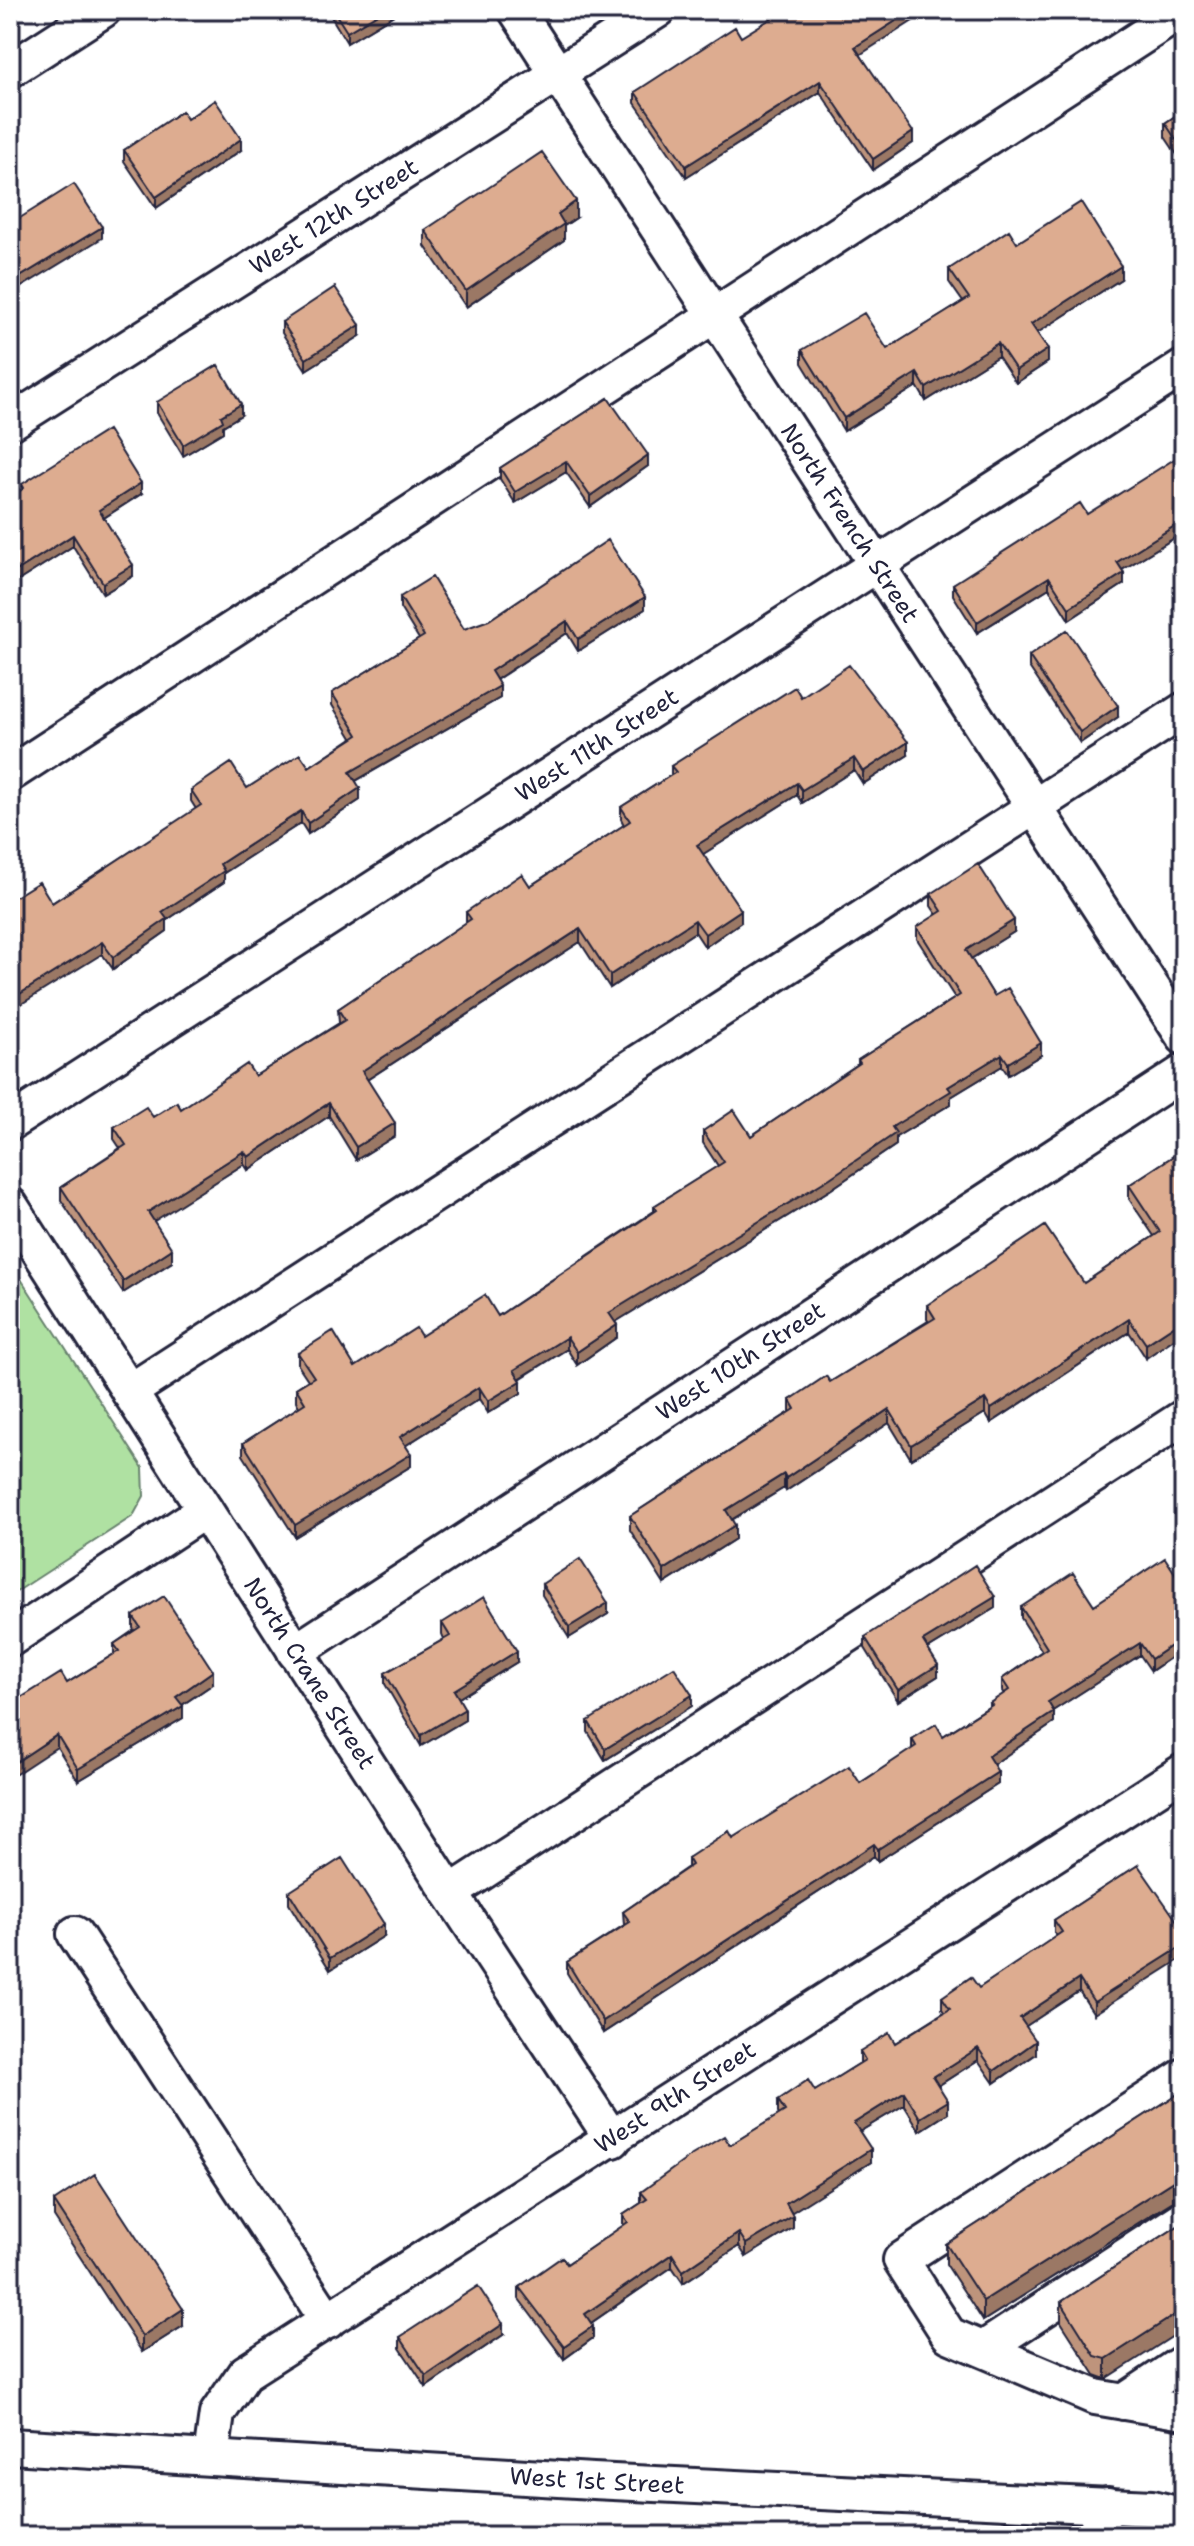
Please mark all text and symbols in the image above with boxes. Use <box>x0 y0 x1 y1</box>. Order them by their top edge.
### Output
street label: West 12th Street <box>243 151 424 282</box>
street label: North French Street <box>773 417 926 629</box>
street label: West 11th Street <box>509 681 685 809</box>
street label: West 10th Street <box>650 1294 831 1428</box>
street label: North Crane Street <box>236 1571 383 1775</box>
street label: West 9th Street <box>588 2034 762 2161</box>
street label: West 1st Street <box>508 2460 685 2501</box>

